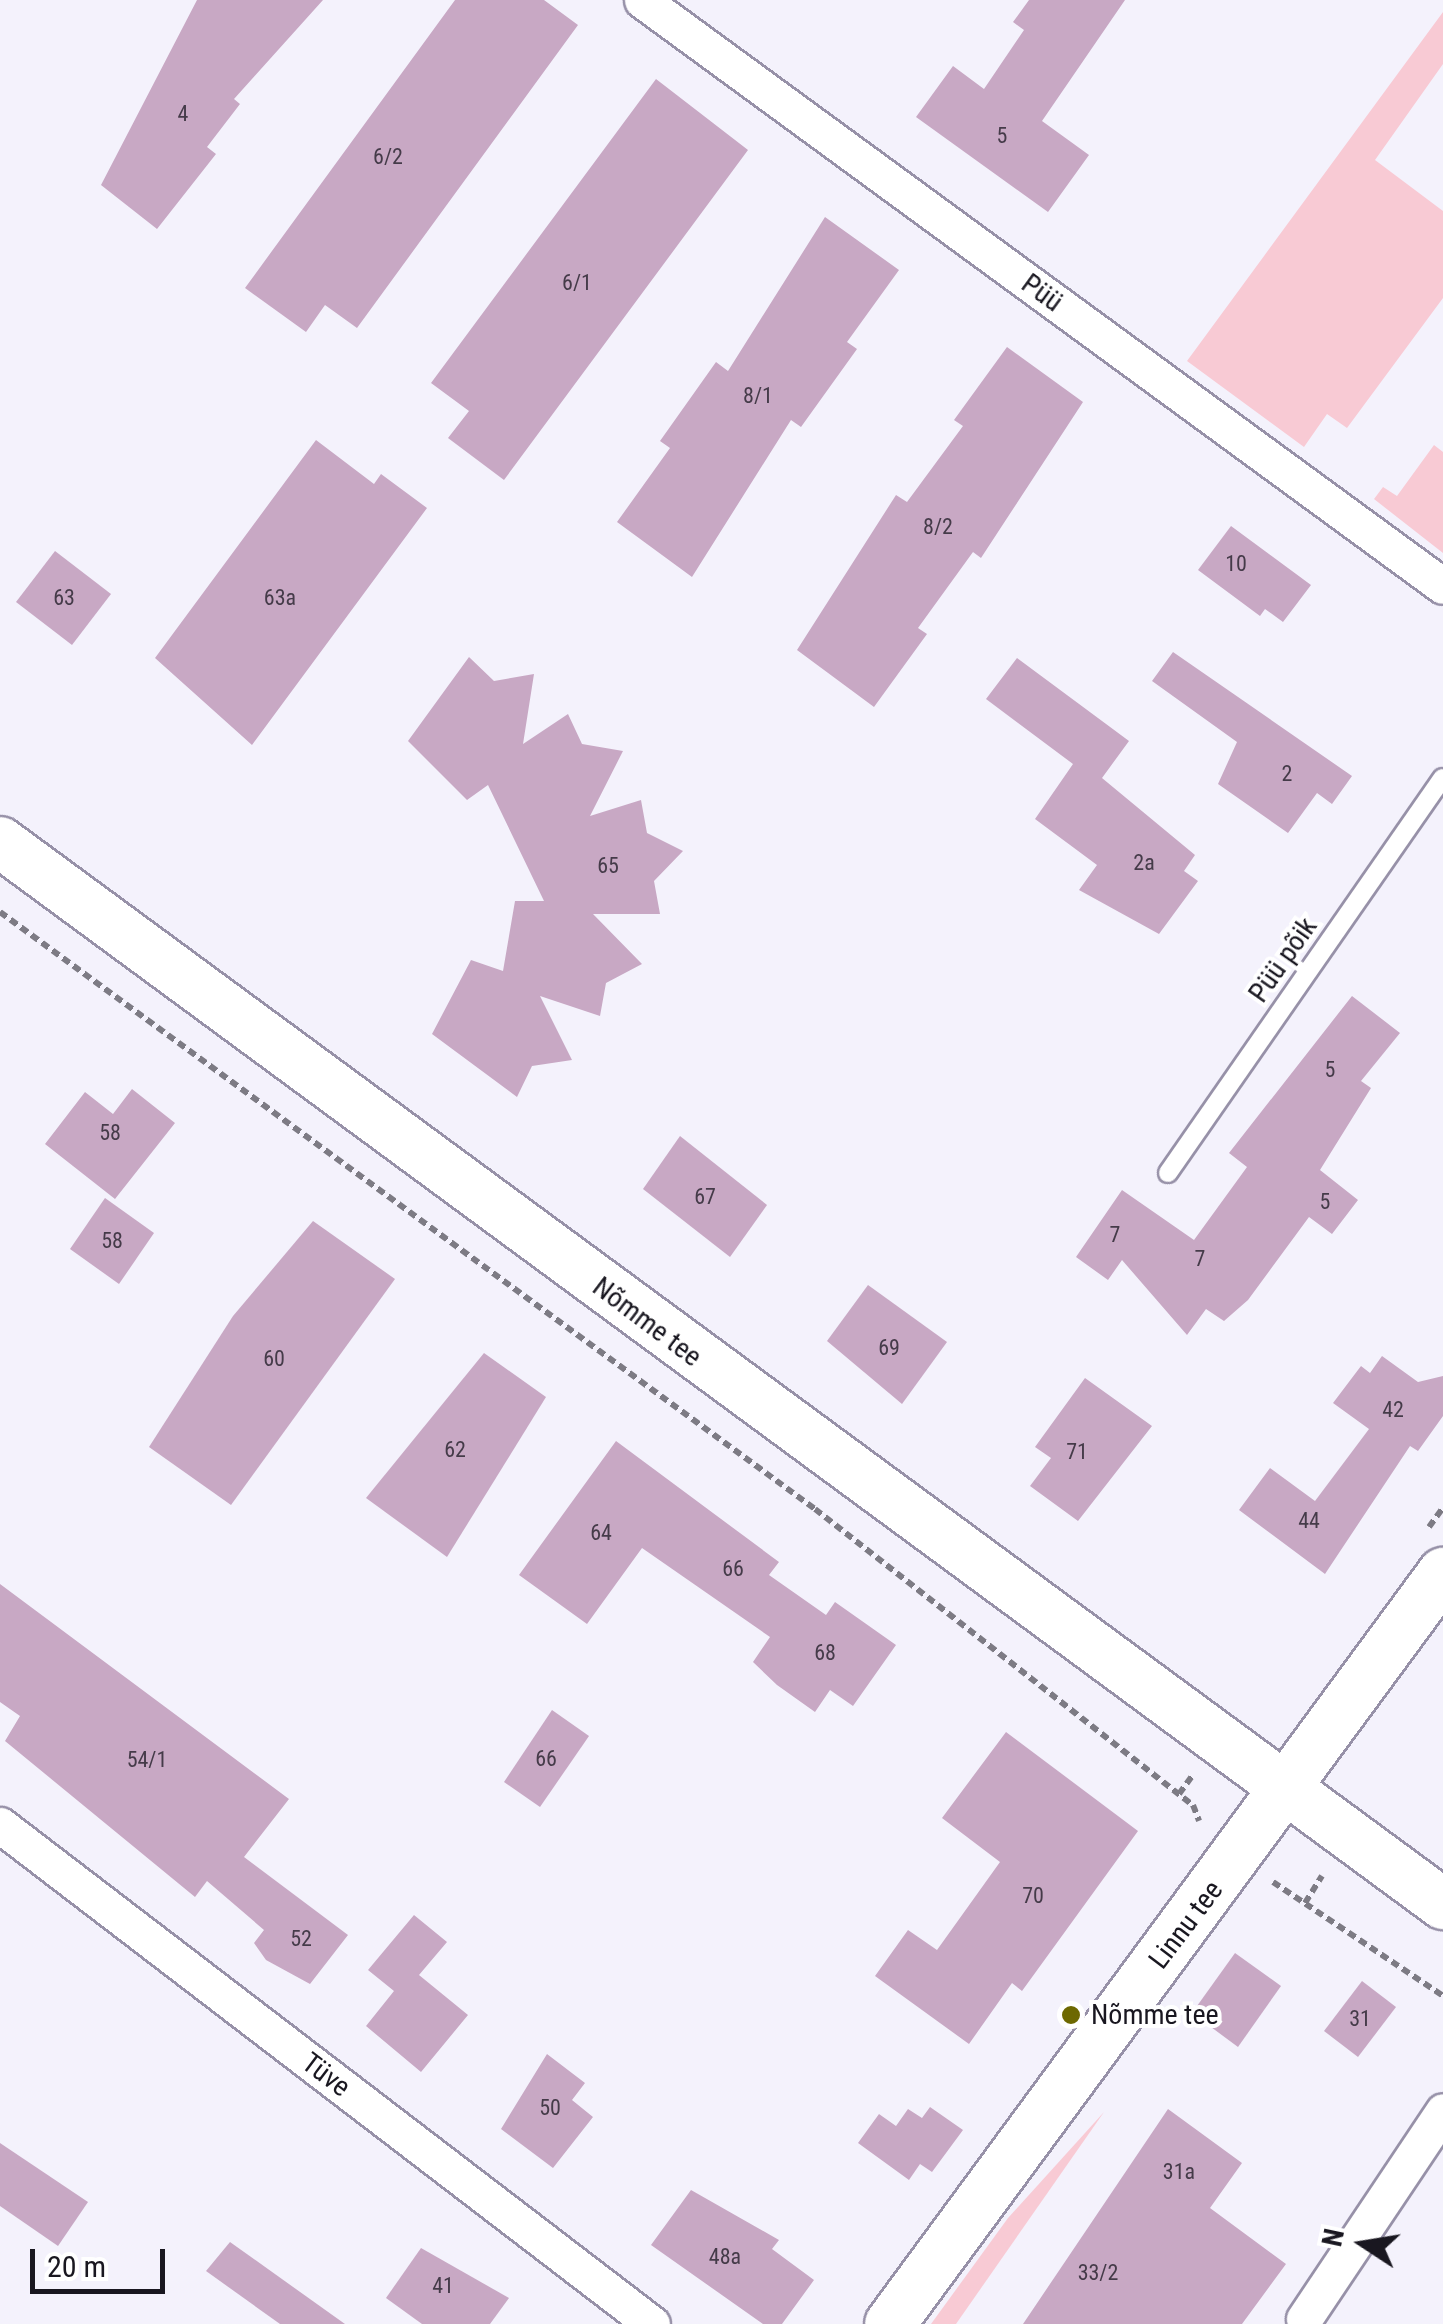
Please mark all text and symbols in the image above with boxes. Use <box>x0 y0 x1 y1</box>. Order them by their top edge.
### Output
house number: 4 <box>178 101 188 127</box>
house number: 5 <box>997 123 1007 149</box>
house number: 6/2 <box>373 144 403 170</box>
street label: Püü <box>1015 267 1069 319</box>
house number: 6/1 <box>562 270 592 296</box>
house number: 8/1 <box>743 383 773 409</box>
house number: 8/2 <box>923 514 953 540</box>
house number: 10 <box>1225 551 1247 577</box>
house number: 63 <box>53 585 75 611</box>
house number: 63a <box>264 585 296 611</box>
house number: 2 <box>1282 761 1292 787</box>
house number: 2a <box>1133 850 1155 876</box>
house number: 65 <box>597 853 619 879</box>
street label: Püü põik <box>1242 911 1324 1009</box>
house number: 5 <box>1325 1057 1335 1083</box>
house number: 58 <box>99 1120 121 1146</box>
house number: 67 <box>694 1184 716 1210</box>
house number: 5 <box>1320 1189 1330 1215</box>
house number: 7 <box>1110 1222 1120 1248</box>
house number: 58 <box>101 1228 123 1254</box>
house number: 7 <box>1195 1246 1205 1272</box>
street label: Nõmme tee <box>586 1270 708 1374</box>
house number: 69 <box>878 1335 900 1361</box>
house number: 60 <box>263 1346 285 1372</box>
house number: 42 <box>1382 1397 1404 1423</box>
house number: 62 <box>444 1437 466 1463</box>
house number: 71 <box>1066 1439 1088 1465</box>
house number: 44 <box>1298 1508 1320 1534</box>
house number: 64 <box>590 1520 612 1546</box>
house number: 66 <box>722 1556 744 1582</box>
house number: 68 <box>814 1640 836 1666</box>
house number: 66 <box>535 1746 557 1772</box>
house number: 54/1 <box>127 1747 167 1773</box>
street label: Linnu tee <box>1142 1874 1230 1976</box>
house number: 70 <box>1022 1883 1044 1909</box>
house number: 52 <box>290 1926 312 1952</box>
place label: Nõmme tee <box>1091 1998 1219 2032</box>
marker: Nõmme tee <box>1060 2004 1082 2026</box>
house number: 31 <box>1349 2006 1371 2032</box>
street label: Tüve <box>295 2046 357 2104</box>
house number: 50 <box>539 2095 561 2121</box>
house number: 31a <box>1163 2159 1195 2185</box>
north arrow <box>1313 2194 1413 2294</box>
text: N <box>1315 2226 1351 2249</box>
scale bar <box>35 2229 170 2291</box>
house number: 48a <box>709 2244 741 2270</box>
text: 20 m <box>47 2249 106 2284</box>
house number: 33/2 <box>1078 2260 1118 2286</box>
house number: 41 <box>432 2273 454 2299</box>

